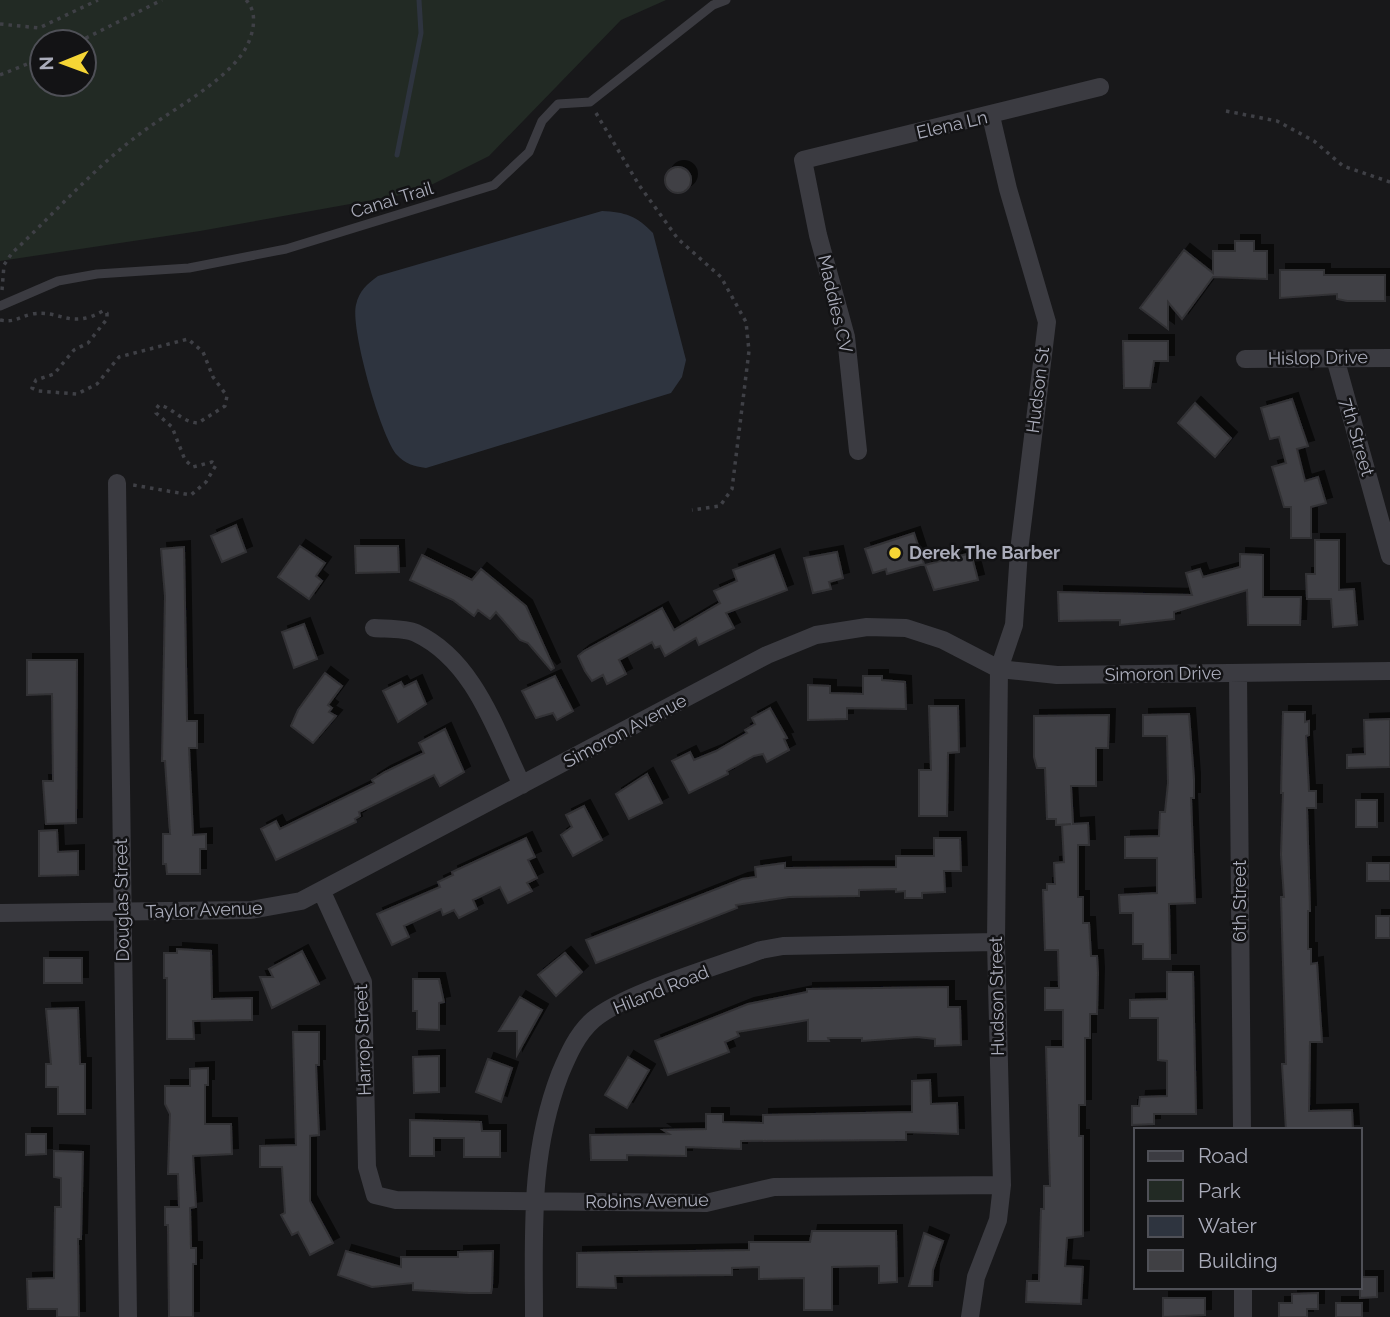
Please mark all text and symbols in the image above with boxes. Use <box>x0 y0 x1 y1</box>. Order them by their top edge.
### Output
north arrow <box>28 28 98 98</box>
text: N <box>35 56 57 71</box>
street label: Elena Ln <box>914 106 989 143</box>
street label: Canal Trail <box>348 177 436 222</box>
street label: Maddies CV <box>814 253 857 355</box>
street label: Hudson St <box>1022 346 1053 434</box>
street label: Hislop Drive <box>1268 346 1369 369</box>
street label: 7th Street <box>1336 395 1379 479</box>
place label: Derek The Barber <box>909 542 1060 563</box>
marker: Derek The Barber <box>887 545 903 561</box>
street label: Simoron Drive <box>1104 662 1222 685</box>
street label: Simoron Avenue <box>560 689 690 772</box>
street label: Douglas Street <box>110 838 133 962</box>
street label: 6th Street <box>1229 860 1250 942</box>
street label: Taylor Avenue <box>145 897 263 922</box>
street label: Hudson Street <box>985 936 1008 1056</box>
street label: Hiland Road <box>610 961 712 1018</box>
street label: Harrop Street <box>350 984 375 1096</box>
legend <box>1134 1128 1362 1289</box>
text: Road <box>1198 1143 1248 1168</box>
text: Park <box>1198 1178 1241 1203</box>
street label: Robins Avenue <box>585 1189 709 1212</box>
text: Water <box>1198 1213 1257 1238</box>
text: Building <box>1198 1248 1278 1273</box>

